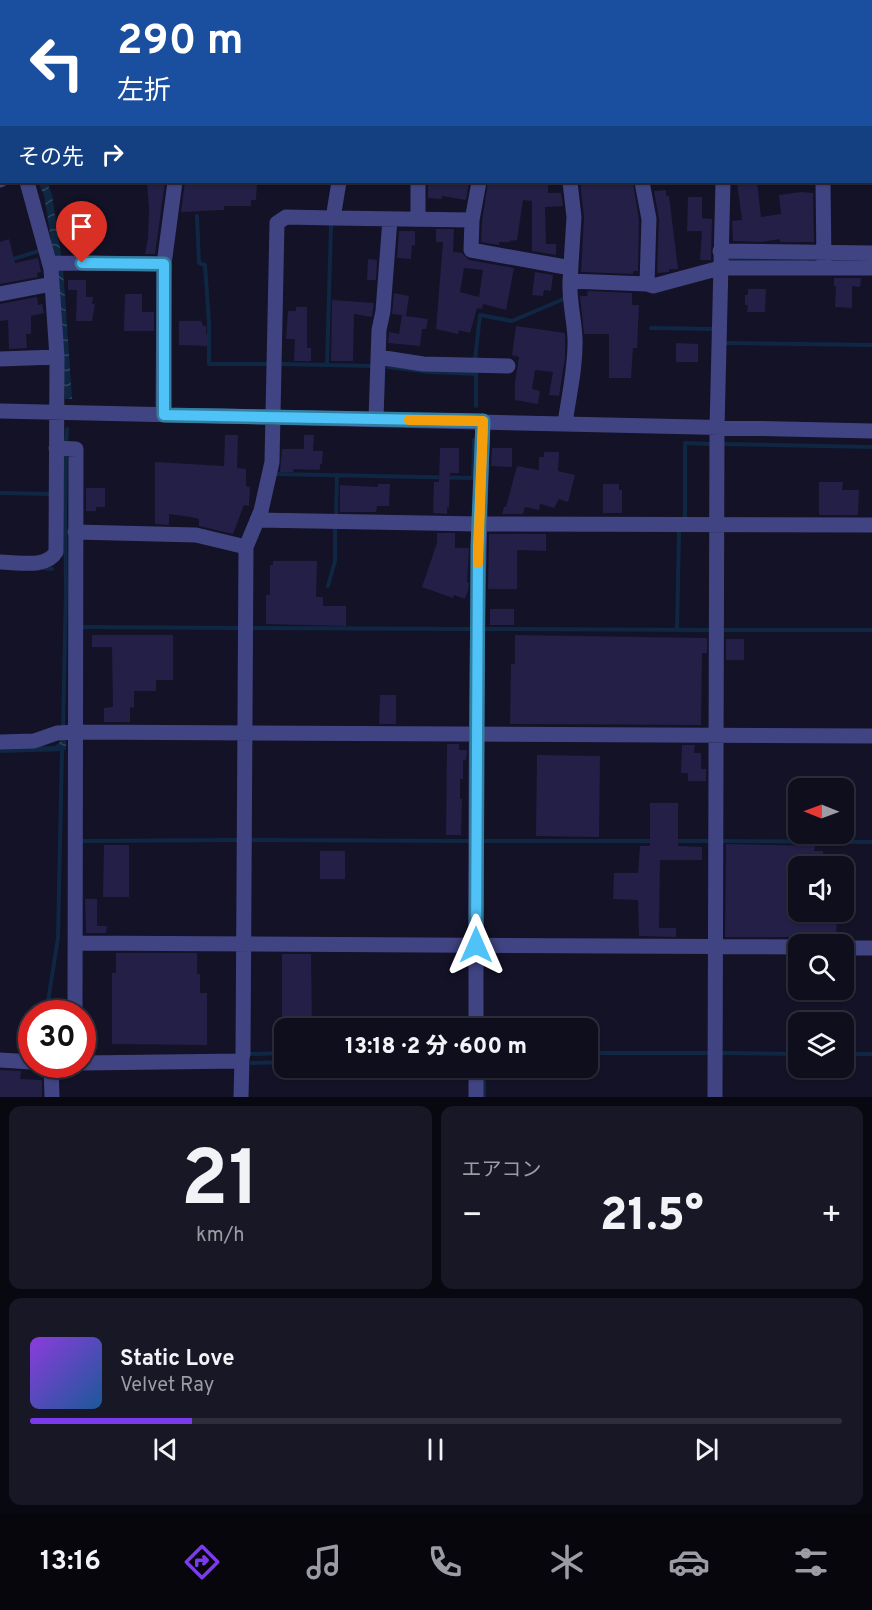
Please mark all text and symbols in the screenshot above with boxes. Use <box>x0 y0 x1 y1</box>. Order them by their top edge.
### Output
text: 290 m <box>117 16 244 69</box>
icon: left <box>18 24 96 102</box>
text: 左折 <box>117 75 171 109</box>
icon: right <box>96 138 129 171</box>
text: その先 <box>18 145 84 172</box>
pin <box>56 201 107 263</box>
icon: arrive <box>65 210 98 243</box>
north arrow <box>788 778 854 844</box>
map controls <box>788 778 854 1078</box>
button: sound <box>788 856 854 922</box>
position arrow <box>444 913 508 977</box>
button: search <box>788 934 854 1000</box>
speed limit sign: 30 <box>18 1000 96 1078</box>
button: layers <box>788 1012 854 1078</box>
text: 13:18 · 2 分 · 600 m <box>345 1034 527 1061</box>
text: 21 <box>181 1134 260 1233</box>
text: エアコン <box>462 1158 542 1184</box>
text: 21.5° <box>600 1189 704 1246</box>
text: − <box>462 1196 483 1238</box>
text: + <box>821 1196 842 1238</box>
text: km/h <box>196 1223 245 1249</box>
text: Static Love <box>120 1346 234 1373</box>
text: Velvet Ray <box>120 1373 214 1399</box>
icon: previous <box>149 1433 182 1466</box>
icon: pause <box>419 1433 452 1466</box>
icon: next <box>690 1433 723 1466</box>
icon: directions <box>181 1541 223 1583</box>
icon: music <box>303 1541 345 1583</box>
icon: phone <box>424 1541 466 1583</box>
icon: climate <box>546 1541 588 1583</box>
icon: car <box>668 1541 710 1583</box>
icon: filters <box>790 1541 832 1583</box>
text: 13:16 <box>40 1545 101 1579</box>

